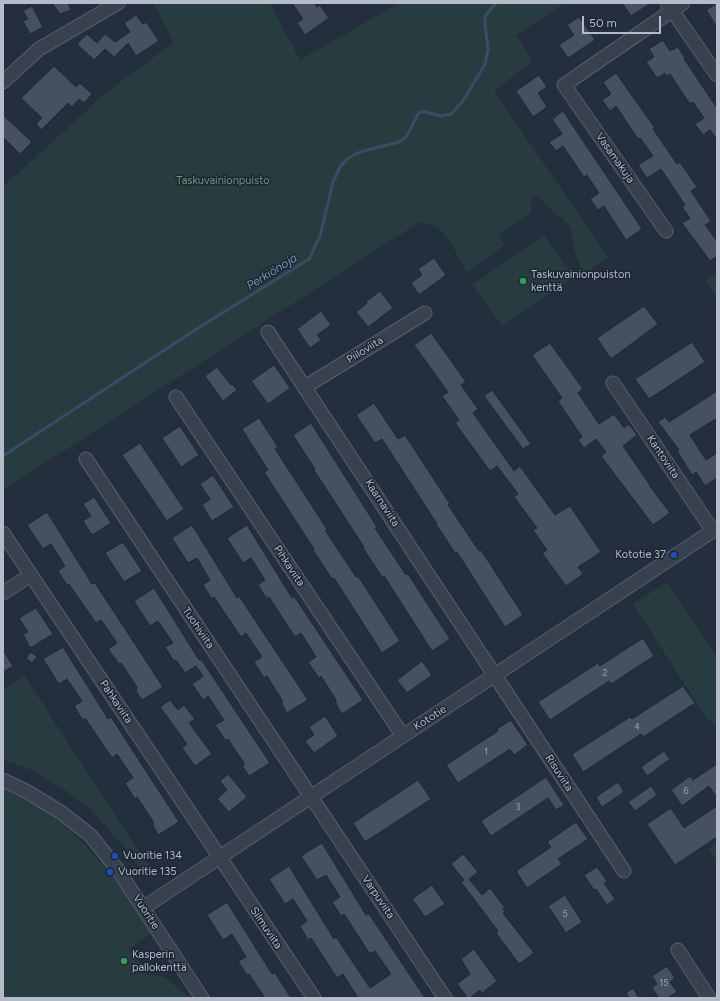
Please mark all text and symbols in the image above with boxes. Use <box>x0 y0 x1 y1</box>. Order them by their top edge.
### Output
scale bar <box>584 8 663 34</box>
text: 50 m <box>589 16 617 30</box>
street label: Vasamakuja <box>593 130 637 186</box>
park label: Taskuvainionpuisto <box>176 174 270 188</box>
water label: Perkiönoja <box>244 251 300 293</box>
place label: Taskuvainionpuiston kenttä <box>531 268 631 294</box>
marker: Taskuvainionpuiston kenttä <box>518 276 528 286</box>
street label: Piiloviita <box>344 334 386 366</box>
street label: Kantoviita <box>644 433 682 481</box>
street label: Kaarnaviita <box>362 477 402 529</box>
street label: Pihkaviita <box>271 543 307 589</box>
place label: Kototie 37 <box>615 548 666 562</box>
marker: Kototie 37 <box>669 550 679 560</box>
street label: Tuohiviita <box>179 605 217 651</box>
house number: 2 <box>602 668 608 678</box>
street label: Pahkaviita <box>97 678 135 726</box>
street label: Kototie <box>411 703 449 733</box>
house number: 4 <box>634 722 640 732</box>
house number: 1 <box>484 747 488 757</box>
street label: Risuviita <box>542 752 576 794</box>
house number: 6 <box>683 786 689 796</box>
house number: 3 <box>516 802 520 812</box>
place label: Vuoritie 134 <box>123 849 182 863</box>
marker: Vuoritie 134 <box>110 851 120 861</box>
place label: Vuoritie 135 <box>118 865 177 879</box>
marker: Vuoritie 135 <box>105 867 115 877</box>
street label: Varpuviita <box>359 873 397 921</box>
street label: Vuoritie <box>130 892 162 932</box>
street label: Silmuviita <box>247 904 285 952</box>
house number: 5 <box>562 909 568 919</box>
place label: Kasperin pallokenttä <box>132 948 187 974</box>
marker: Kasperin pallokenttä <box>119 956 129 966</box>
house number: 15 <box>660 978 668 988</box>

